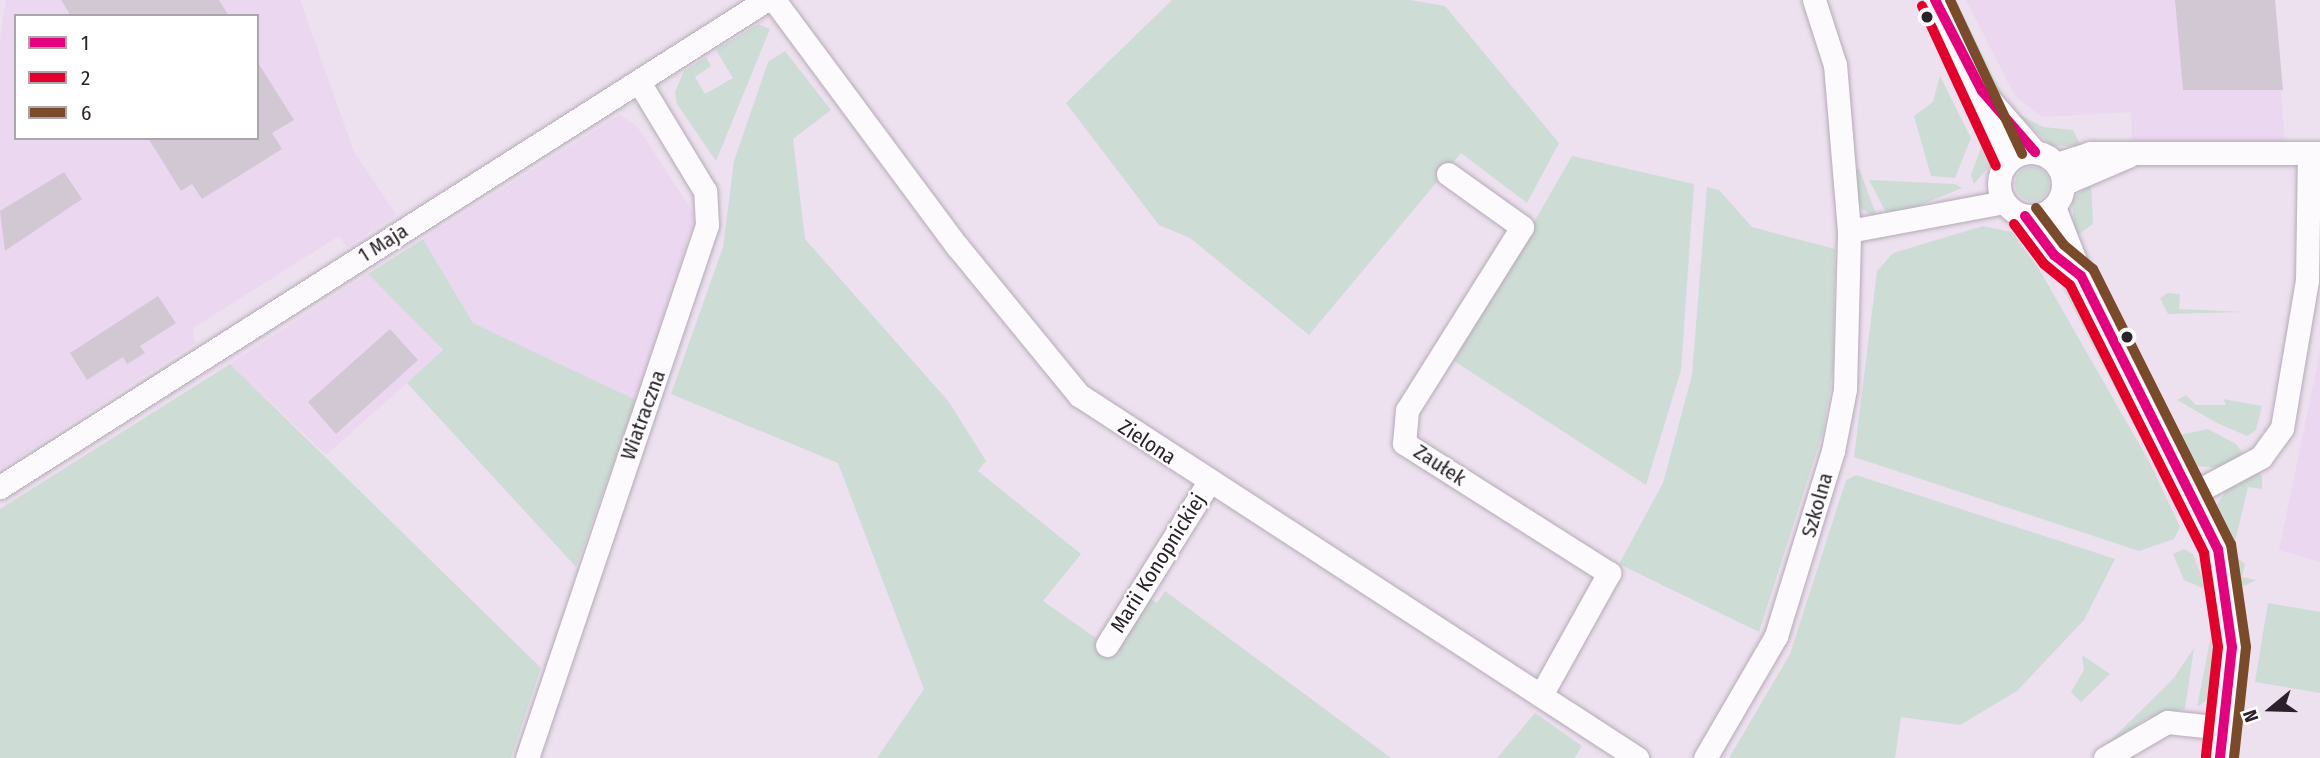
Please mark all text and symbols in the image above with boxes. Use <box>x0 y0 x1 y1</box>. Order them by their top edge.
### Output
unlabelled marker <box>1920 10 1934 24</box>
legend <box>14 14 259 140</box>
text: 1 <box>81 30 89 56</box>
text: 2 <box>81 65 90 91</box>
text: 6 <box>81 100 91 126</box>
street label: 1 Maja <box>354 218 412 268</box>
unlabelled marker <box>2120 330 2134 344</box>
street label: Wiatraczna <box>615 367 671 463</box>
street label: Zielona <box>1114 414 1180 470</box>
street label: Zaułek <box>1409 439 1471 491</box>
street label: Szkolna <box>1796 470 1838 540</box>
street label: Marii Konopnickiej <box>1105 489 1211 637</box>
north arrow <box>2236 674 2306 744</box>
text: N <box>2238 707 2263 725</box>

